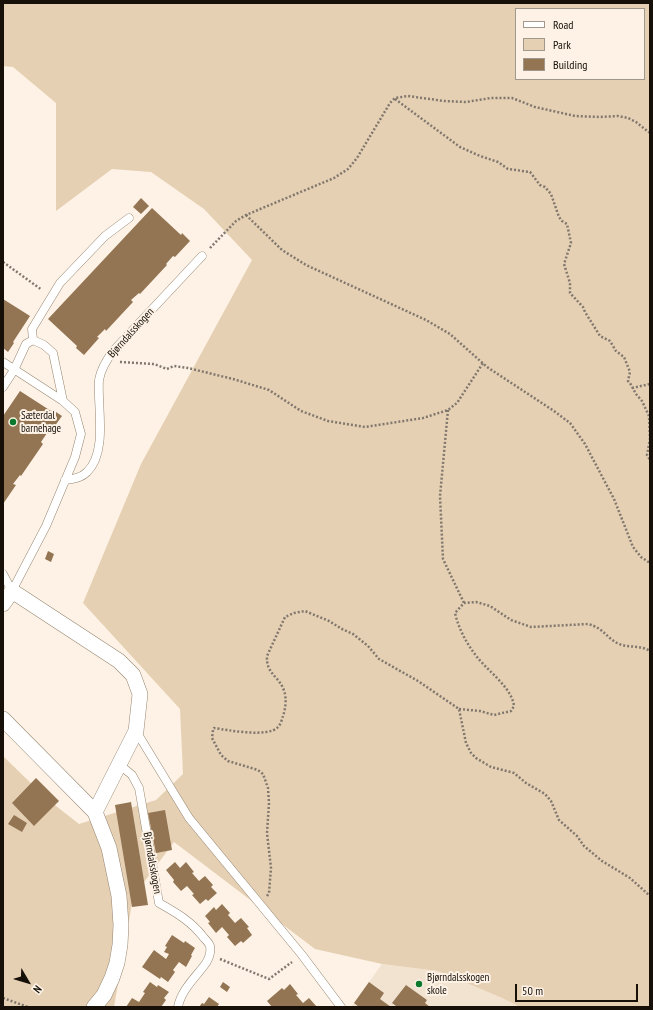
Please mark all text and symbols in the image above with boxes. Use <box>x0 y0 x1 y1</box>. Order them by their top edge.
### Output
legend <box>515 8 645 80</box>
text: Road <box>553 17 573 32</box>
text: Park <box>553 37 571 52</box>
text: Building <box>553 57 588 72</box>
street label: Bjørndalsskogen <box>105 305 157 361</box>
place label: Sæterdal barnehage <box>21 409 61 435</box>
marker: Sæterdal barnehage <box>8 417 18 427</box>
street label: Bjørndalsskogen <box>140 831 164 895</box>
north arrow <box>8 962 48 1002</box>
place label: Bjørndalsskogen skole <box>427 971 489 997</box>
scale bar <box>517 976 640 1002</box>
marker: Bjørndalsskogen skole <box>414 979 424 989</box>
text: N <box>30 983 45 996</box>
text: 50 m <box>522 983 543 998</box>

